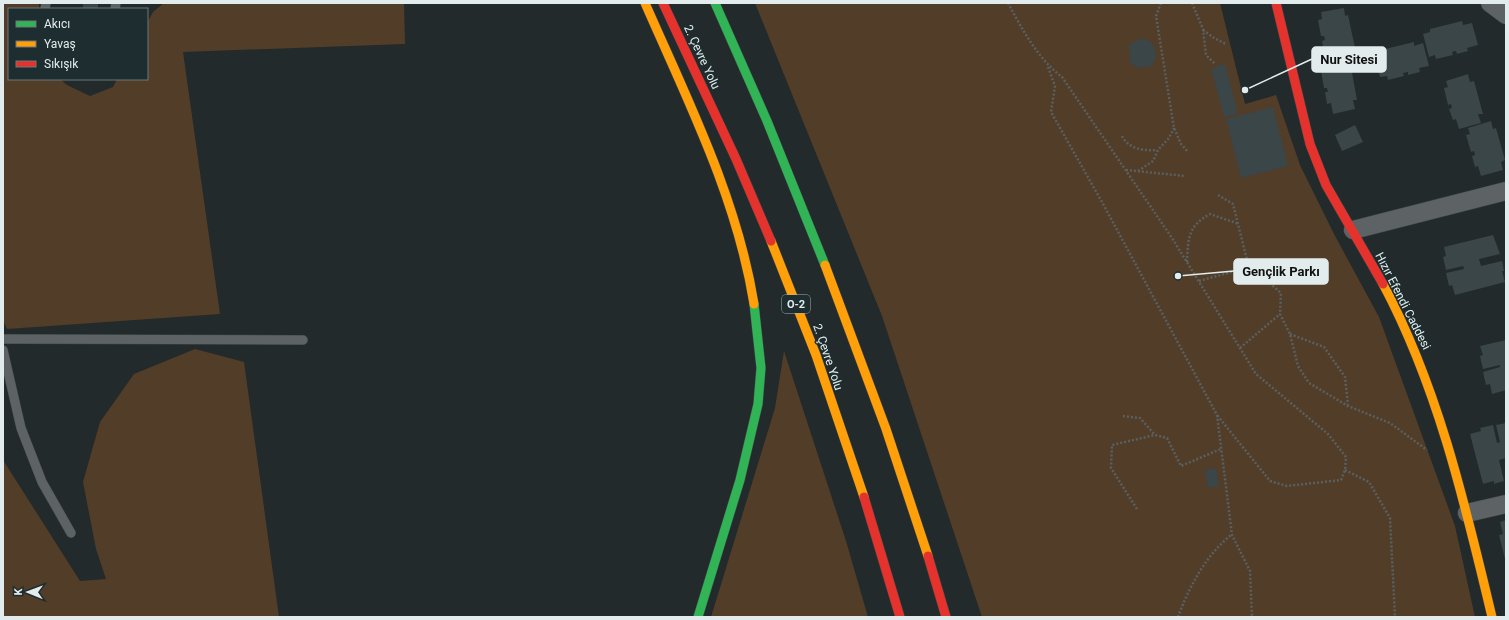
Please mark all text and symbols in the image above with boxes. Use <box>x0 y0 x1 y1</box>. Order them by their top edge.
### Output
legend <box>8 8 148 80</box>
text: Akıcı <box>44 17 70 31</box>
street label: 2. Çevre Yolu <box>681 23 723 91</box>
text: Yavaş <box>44 37 76 51</box>
callout: Nur Sitesi <box>1312 47 1386 72</box>
text: Nur Sitesi <box>1320 52 1378 67</box>
text: Sıkışık <box>44 57 79 71</box>
street label: Hızır Efendi Caddesi <box>1372 250 1434 352</box>
callout: Gençlik Parkı <box>1234 259 1328 284</box>
text: Gençlik Parkı <box>1242 264 1320 279</box>
road number: O-2 <box>782 295 810 313</box>
street label: 2. Çevre Yolu <box>810 322 846 392</box>
north arrow <box>8 572 48 612</box>
text: K <box>12 587 25 595</box>

